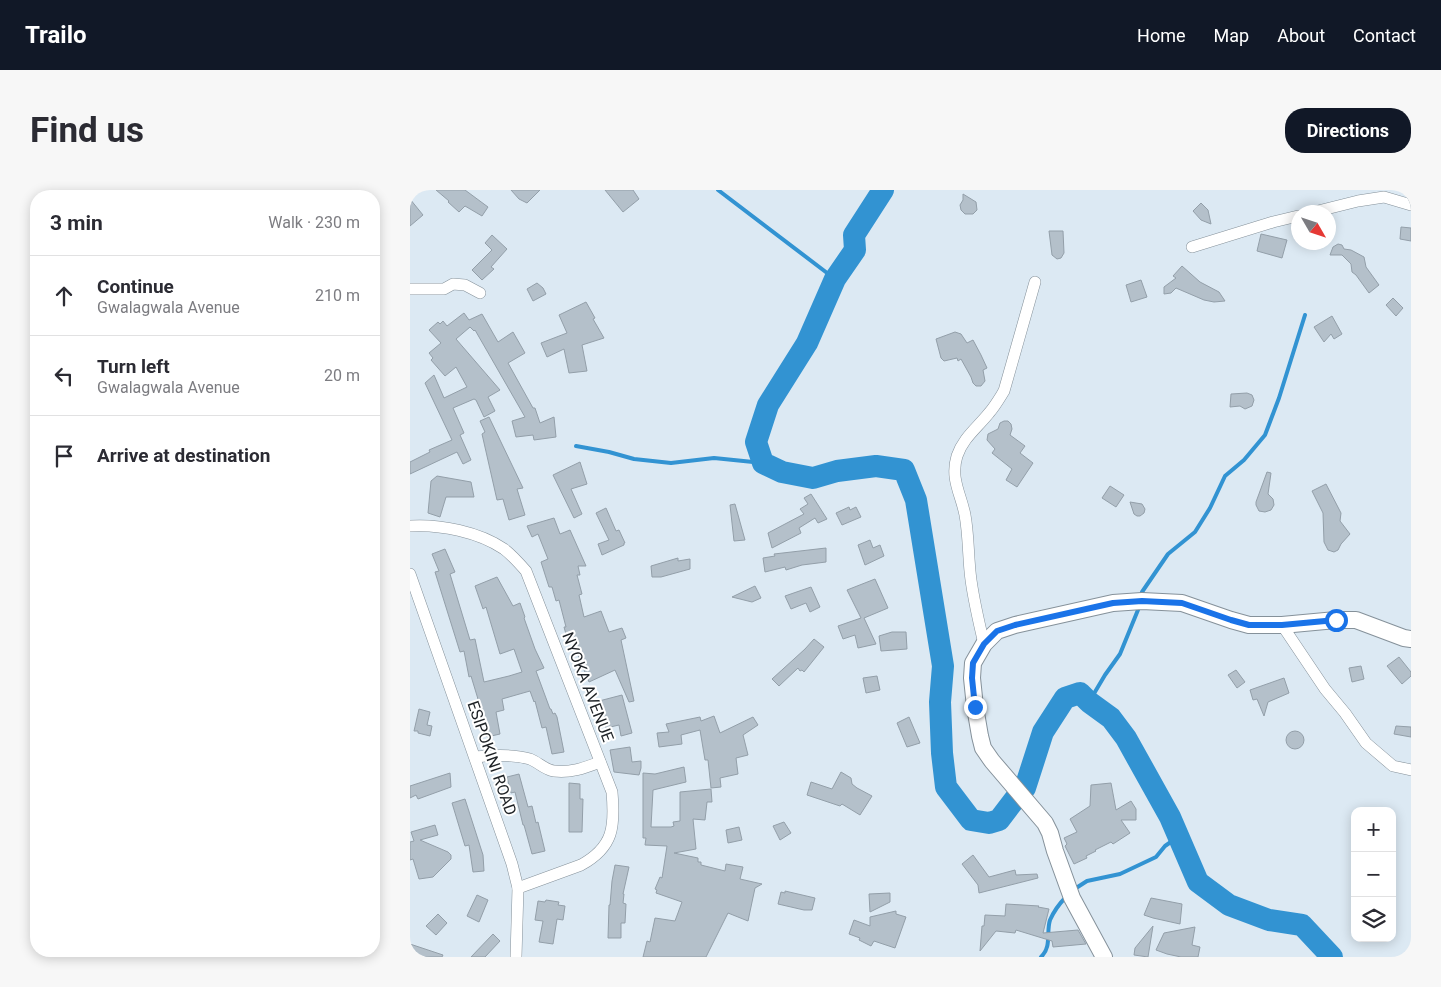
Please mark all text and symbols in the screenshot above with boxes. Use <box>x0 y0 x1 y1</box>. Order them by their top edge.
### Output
text: Trailo <box>25 21 87 49</box>
text: Home <box>1137 25 1186 46</box>
text: Map <box>1214 25 1249 46</box>
text: About <box>1277 25 1325 46</box>
text: Contact <box>1353 25 1416 46</box>
button: Directions <box>1285 108 1411 153</box>
text: Find us <box>30 110 144 151</box>
north arrow <box>1291 205 1336 250</box>
text: 3 min <box>50 211 103 235</box>
text: Walk · 230 m <box>268 213 360 232</box>
text: Continue <box>97 275 174 298</box>
icon: ahead <box>50 282 78 310</box>
text: 210 m <box>315 286 360 305</box>
text: Gwalagwala Avenue <box>97 298 240 317</box>
text: Turn left <box>97 355 170 378</box>
icon: left <box>50 362 78 390</box>
text: 20 m <box>324 366 360 385</box>
text: Gwalagwala Avenue <box>97 378 240 397</box>
icon: arrive <box>50 442 78 470</box>
text: Arrive at destination <box>97 444 270 467</box>
route start <box>1325 609 1348 632</box>
street label: NYOKA AVENUE <box>558 629 618 745</box>
route end <box>964 696 987 719</box>
street label: ESIPOKINI ROAD <box>464 698 520 818</box>
map controls <box>1351 807 1396 942</box>
button: + <box>1351 807 1396 852</box>
button: − <box>1351 852 1396 897</box>
button: layers <box>1351 897 1396 942</box>

